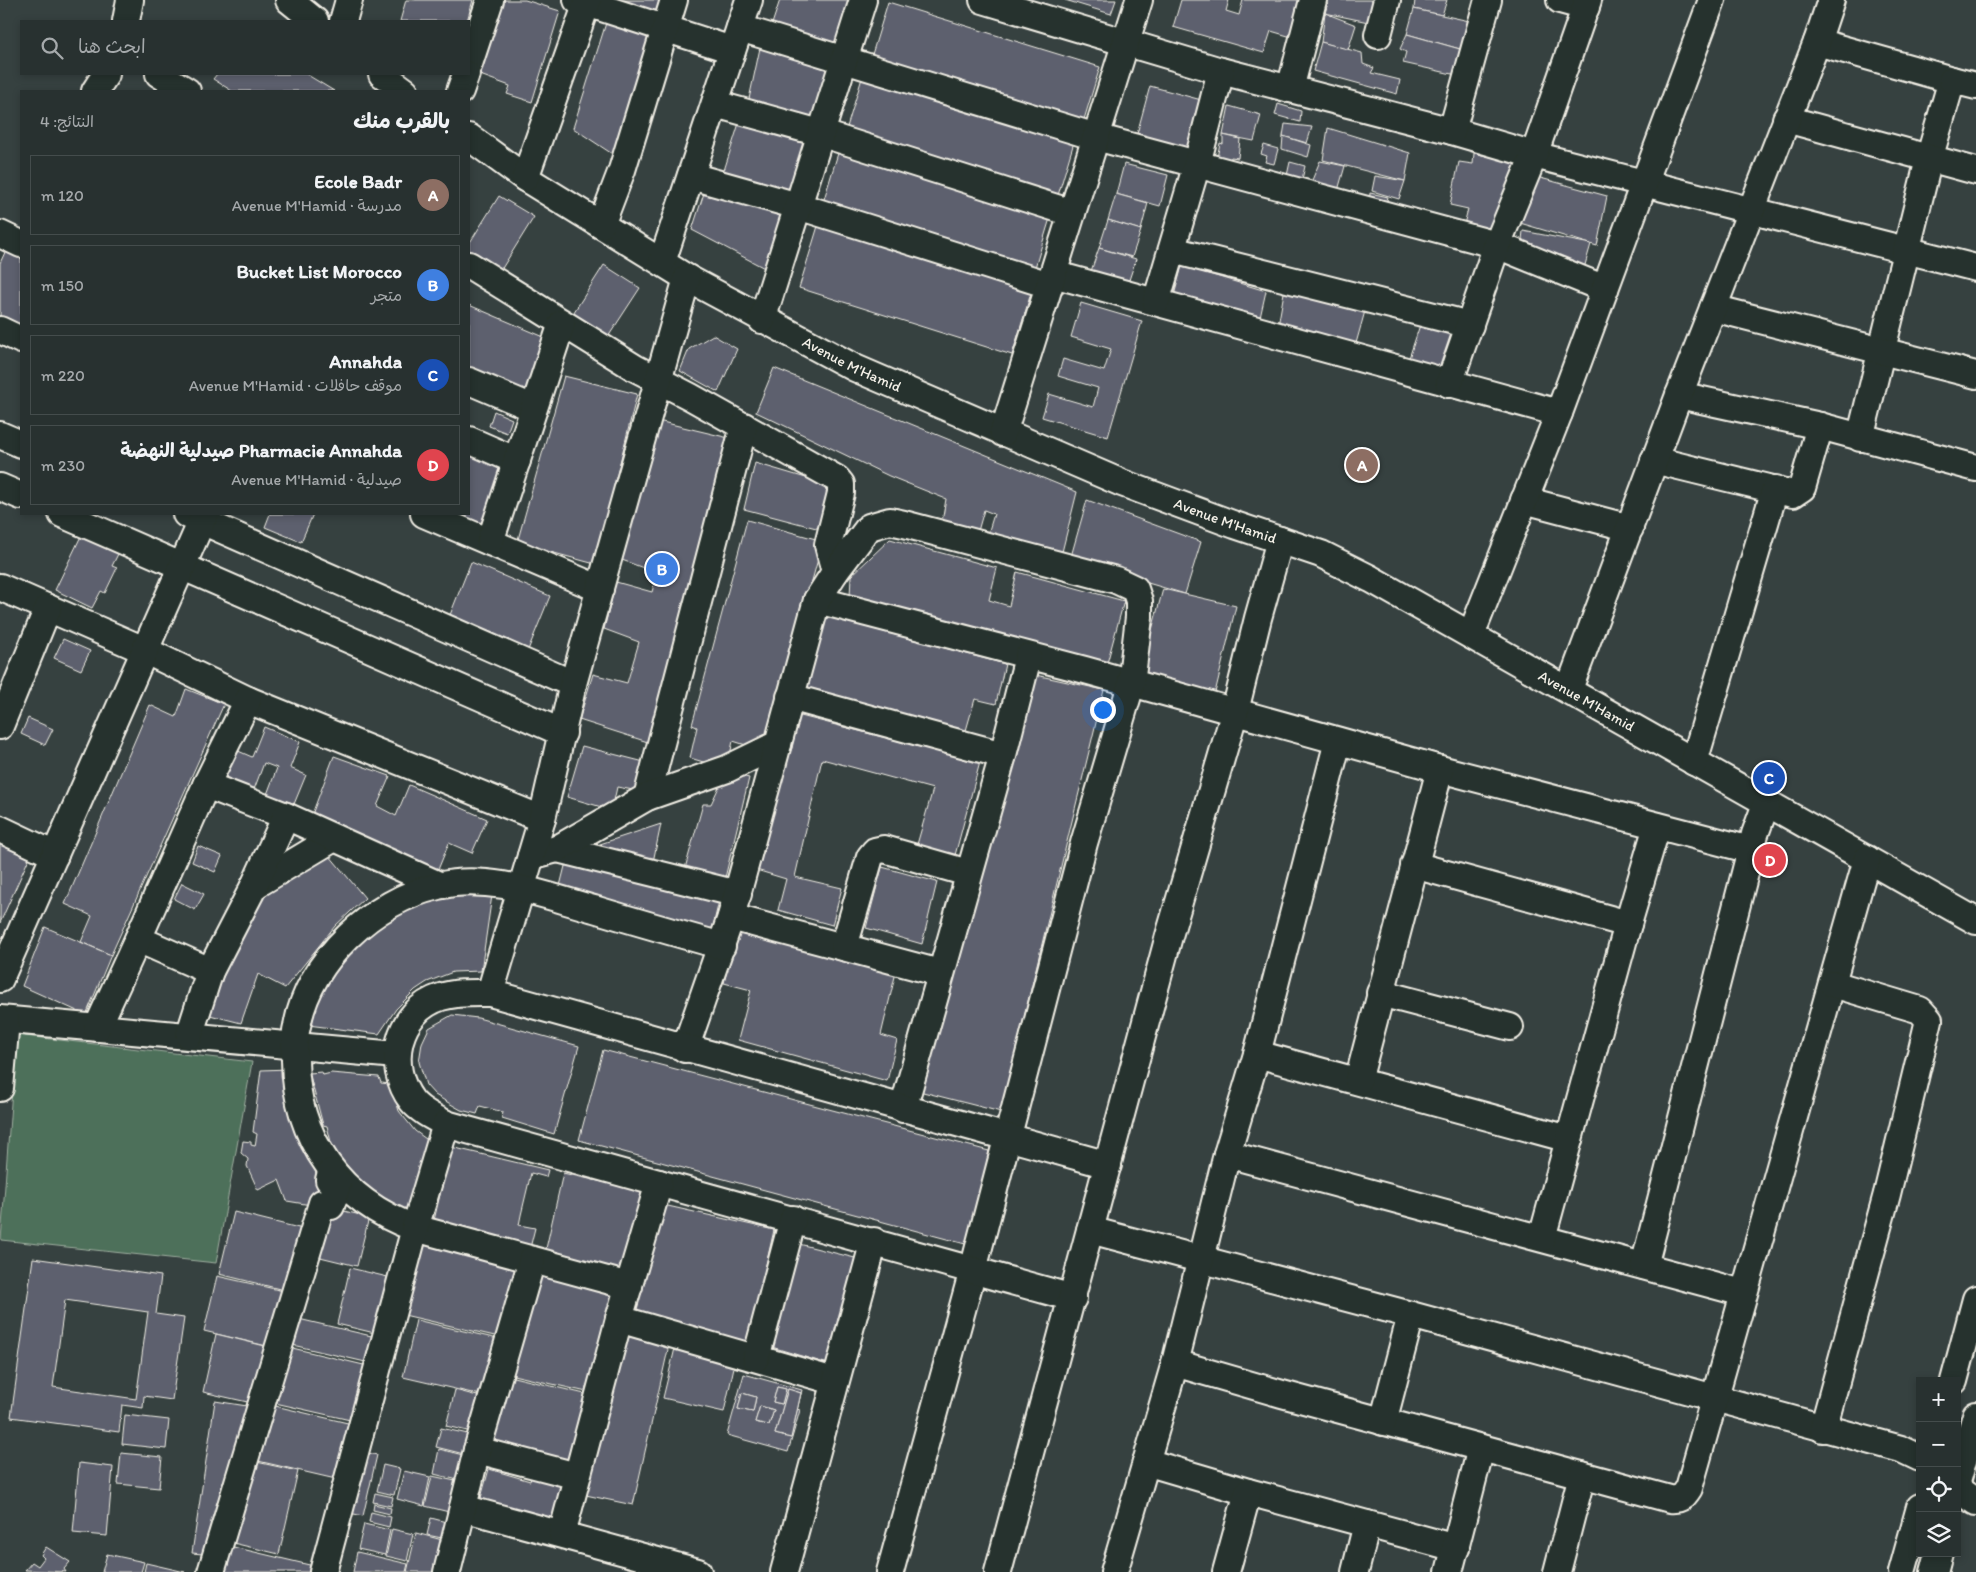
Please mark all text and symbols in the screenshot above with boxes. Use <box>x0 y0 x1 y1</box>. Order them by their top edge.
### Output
search box <box>20 20 470 75</box>
icon: search <box>38 34 66 62</box>
text: ابحث هنا <box>78 35 146 58</box>
text: بالقرب منك <box>353 108 450 133</box>
text: النتائج: 4 <box>40 112 94 131</box>
text: Ecole Badr <box>314 170 402 193</box>
text: 120 m <box>41 186 84 205</box>
text: A <box>428 186 438 205</box>
text: مدرسة · Avenue M'Hamid <box>232 196 402 215</box>
text: Bucket List Morocco <box>236 260 402 283</box>
text: 150 m <box>41 276 84 295</box>
text: B <box>428 276 438 295</box>
text: متجر <box>371 286 402 305</box>
street label: Avenue M'Hamid <box>799 333 904 396</box>
text: Annahda <box>329 350 402 373</box>
text: 220 m <box>41 366 85 385</box>
text: C <box>428 366 438 385</box>
text: موقف حافلات · Avenue M'Hamid <box>189 376 402 395</box>
text: Pharmacie Annahda صيدلية النهضة <box>120 439 402 462</box>
pin: A <box>1346 446 1378 484</box>
text: 230 m <box>41 456 85 475</box>
text: D <box>428 456 438 475</box>
text: صيدلية · Avenue M'Hamid <box>231 470 402 489</box>
street label: Avenue M'Hamid <box>1171 494 1279 547</box>
pin: B <box>646 550 678 588</box>
street label: Avenue M'Hamid <box>1535 667 1638 735</box>
your location <box>1090 697 1116 723</box>
pin: C <box>1753 759 1785 797</box>
pin: D <box>1754 841 1786 879</box>
map controls <box>1916 1377 1961 1557</box>
button: + <box>1916 1377 1961 1422</box>
button: − <box>1916 1422 1961 1467</box>
button: locate <box>1916 1467 1961 1512</box>
button: layers <box>1916 1512 1961 1557</box>

